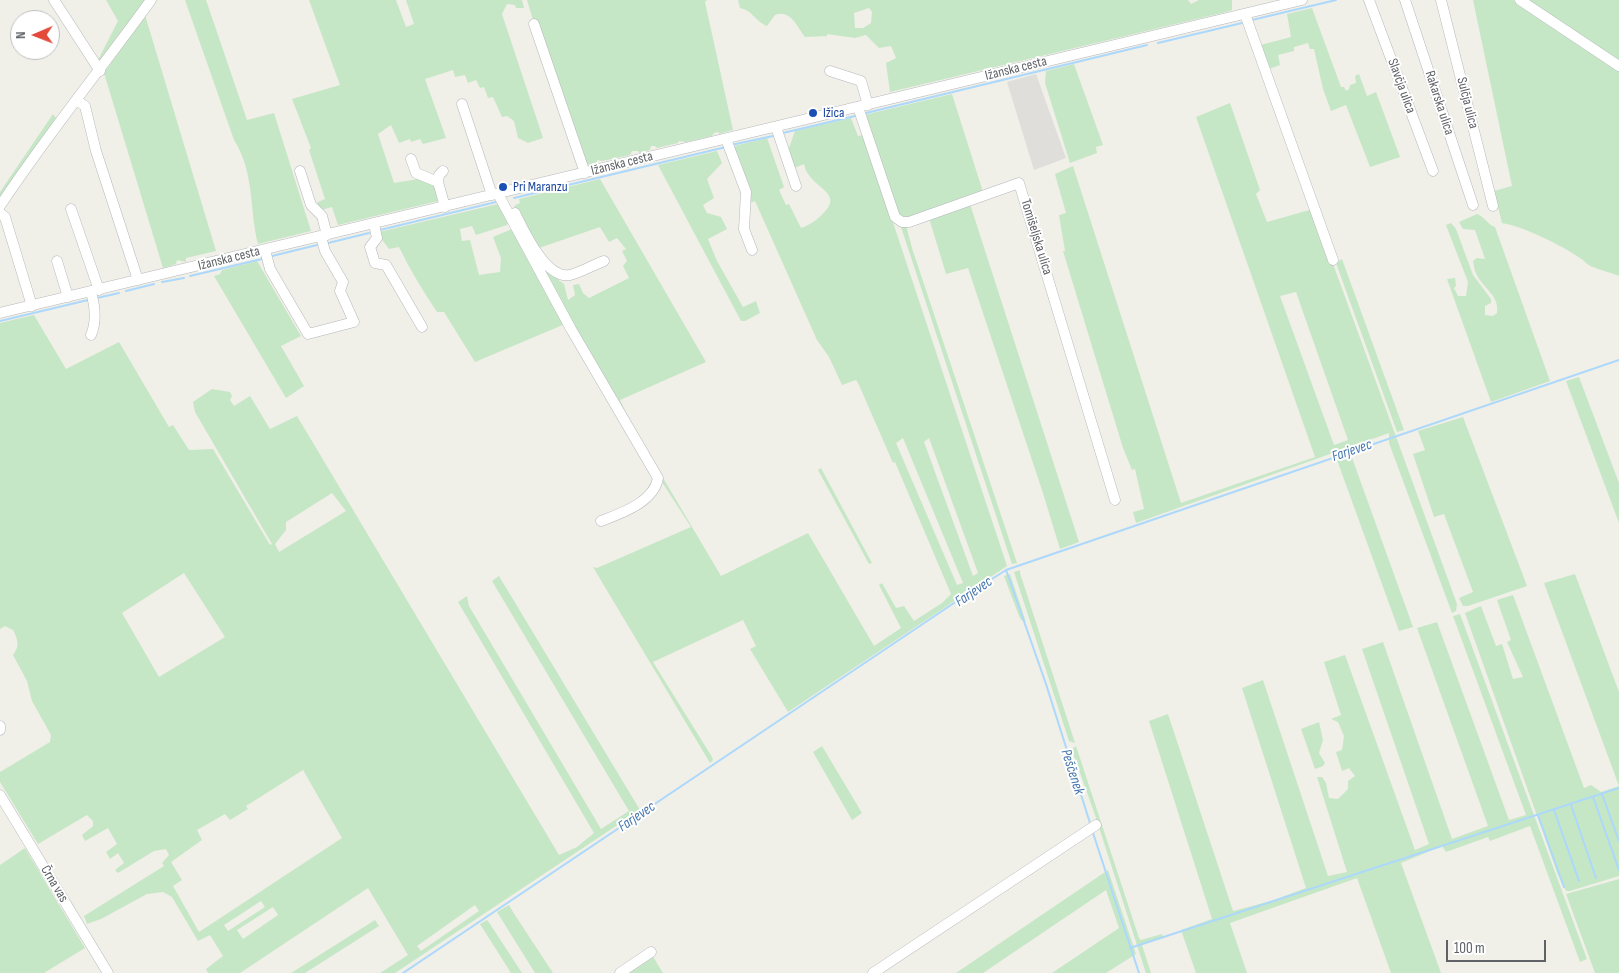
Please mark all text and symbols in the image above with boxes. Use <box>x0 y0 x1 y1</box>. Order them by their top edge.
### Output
north arrow <box>10 10 60 60</box>
text: N <box>12 31 29 39</box>
street label: Ižanska cesta <box>983 53 1049 85</box>
street label: Slavčja ulica <box>1383 56 1419 116</box>
street label: Rakarska ulica <box>1421 69 1457 137</box>
street label: Sulčja ulica <box>1453 76 1481 130</box>
place label: Ižica <box>823 105 844 121</box>
marker: Ižica <box>807 107 819 119</box>
street label: Ižanska cesta <box>589 148 655 180</box>
place label: Pri Maranzu <box>513 179 568 195</box>
marker: Pri Maranzu <box>497 181 509 193</box>
street label: Tomišeljska ulica <box>1017 197 1055 277</box>
street label: Ižanska cesta <box>196 243 262 275</box>
water label: Farjevec <box>1330 436 1374 466</box>
water label: Farjevec <box>952 573 996 611</box>
water label: Peščenek <box>1056 747 1088 797</box>
water label: Farjevec <box>615 798 659 836</box>
street label: Črna vas <box>37 863 71 905</box>
scale bar <box>1449 930 1549 962</box>
text: 100 m <box>1454 939 1485 958</box>

